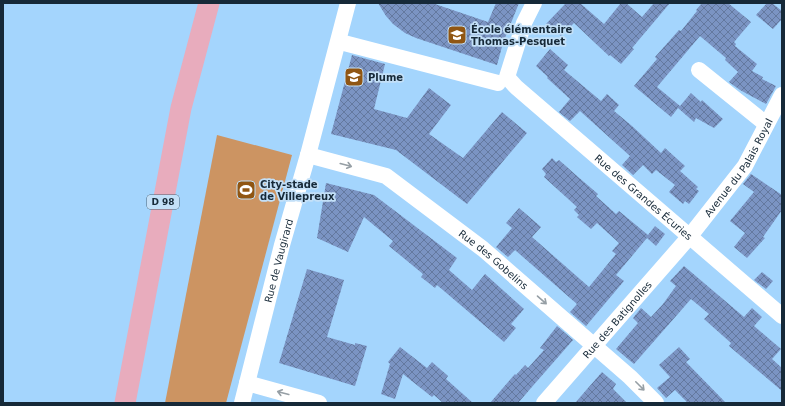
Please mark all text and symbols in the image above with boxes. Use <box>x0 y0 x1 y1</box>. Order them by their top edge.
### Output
place label: École élémentaire Thomas-Pesquet <box>471 23 573 47</box>
school or university icon: École élémentaire Thomas-Pesquet <box>446 24 468 46</box>
school or university icon: Plume <box>343 66 365 88</box>
place label: Plume <box>368 72 403 83</box>
street label: Avenue du Palais Royal <box>702 117 774 219</box>
street label: Rue des Grandes Écuries <box>593 152 695 242</box>
one-way arrow <box>339 162 352 169</box>
sports icon: City-stade de Villepreux <box>235 179 257 201</box>
place label: City-stade de Villepreux <box>260 179 335 202</box>
road number: D 98 <box>147 195 179 209</box>
street label: Rue de Vaugirard <box>262 217 295 304</box>
street label: Rue des Gobelins <box>457 227 530 291</box>
street label: Rue des Batignolles <box>580 279 654 360</box>
one-way arrow <box>537 296 548 305</box>
one-way arrow <box>635 381 645 391</box>
one-way arrow <box>277 389 290 396</box>

